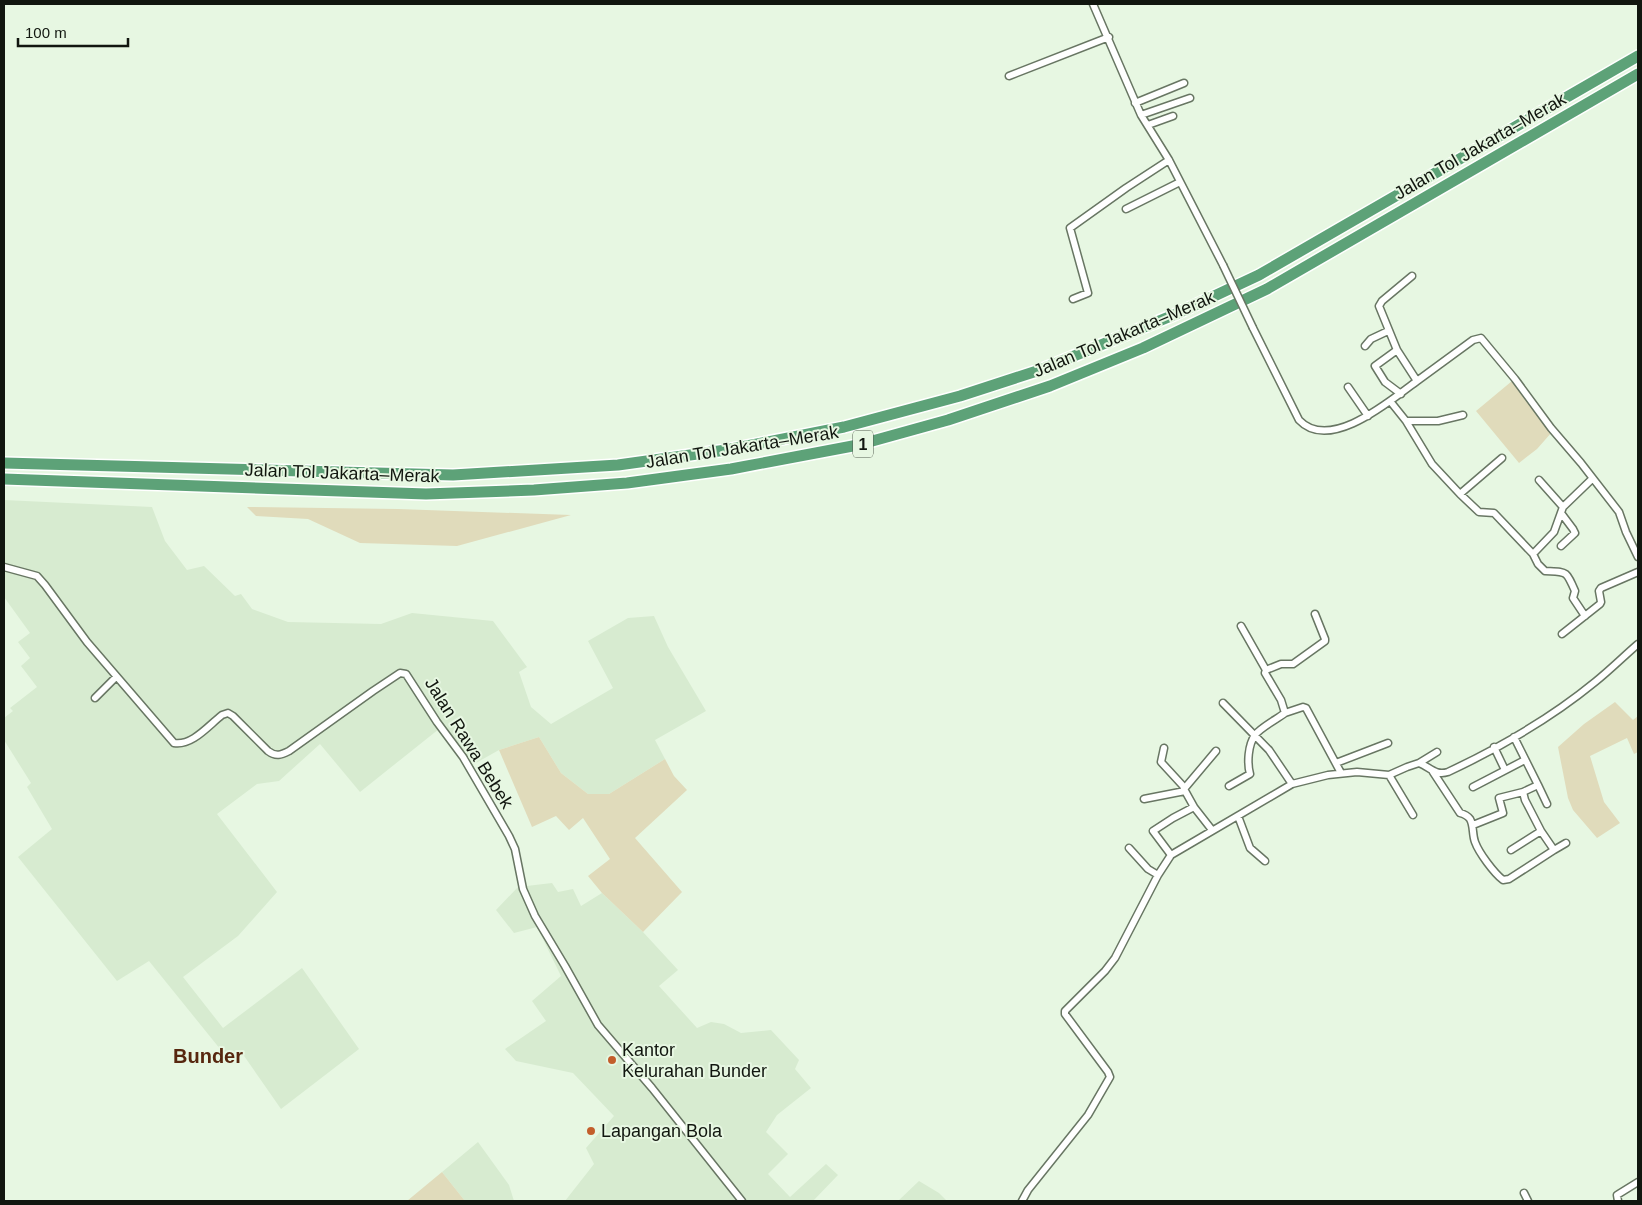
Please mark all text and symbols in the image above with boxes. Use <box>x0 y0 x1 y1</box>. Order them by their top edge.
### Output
scale bar <box>18 15 128 47</box>
text: 100 m <box>25 24 67 41</box>
street label: Jalan Tol Jakarta–Merak <box>1391 88 1570 203</box>
street label: Jalan Tol Jakarta–Merak <box>1030 286 1218 381</box>
street label: Jalan Tol Jakarta–Merak <box>644 422 841 472</box>
road number: 1 <box>853 430 873 458</box>
street label: Jalan Tol Jakarta–Merak <box>244 460 441 486</box>
street label: Jalan Rawa Bebek <box>421 674 518 813</box>
place label: Kantor Kelurahan Bunder <box>622 1040 767 1081</box>
district label: Bunder <box>173 1045 243 1067</box>
marker: Kantor Kelurahan Bunder <box>606 1054 618 1066</box>
place label: Lapangan Bola <box>601 1121 723 1141</box>
marker: Lapangan Bola <box>585 1125 597 1137</box>

